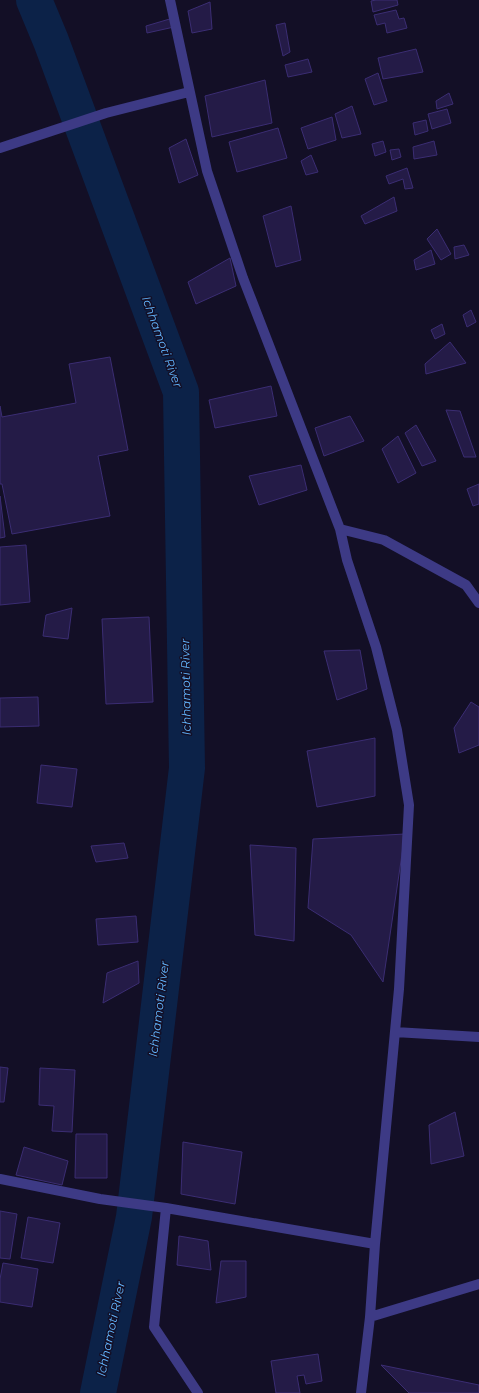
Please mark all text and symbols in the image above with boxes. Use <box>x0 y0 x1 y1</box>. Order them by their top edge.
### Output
water label: Ichhamoti River <box>139 294 186 390</box>
water label: Ichhamoti River <box>177 638 194 735</box>
water label: Ichhamoti River <box>145 960 172 1058</box>
water label: Ichhamoti River <box>93 1280 128 1378</box>

